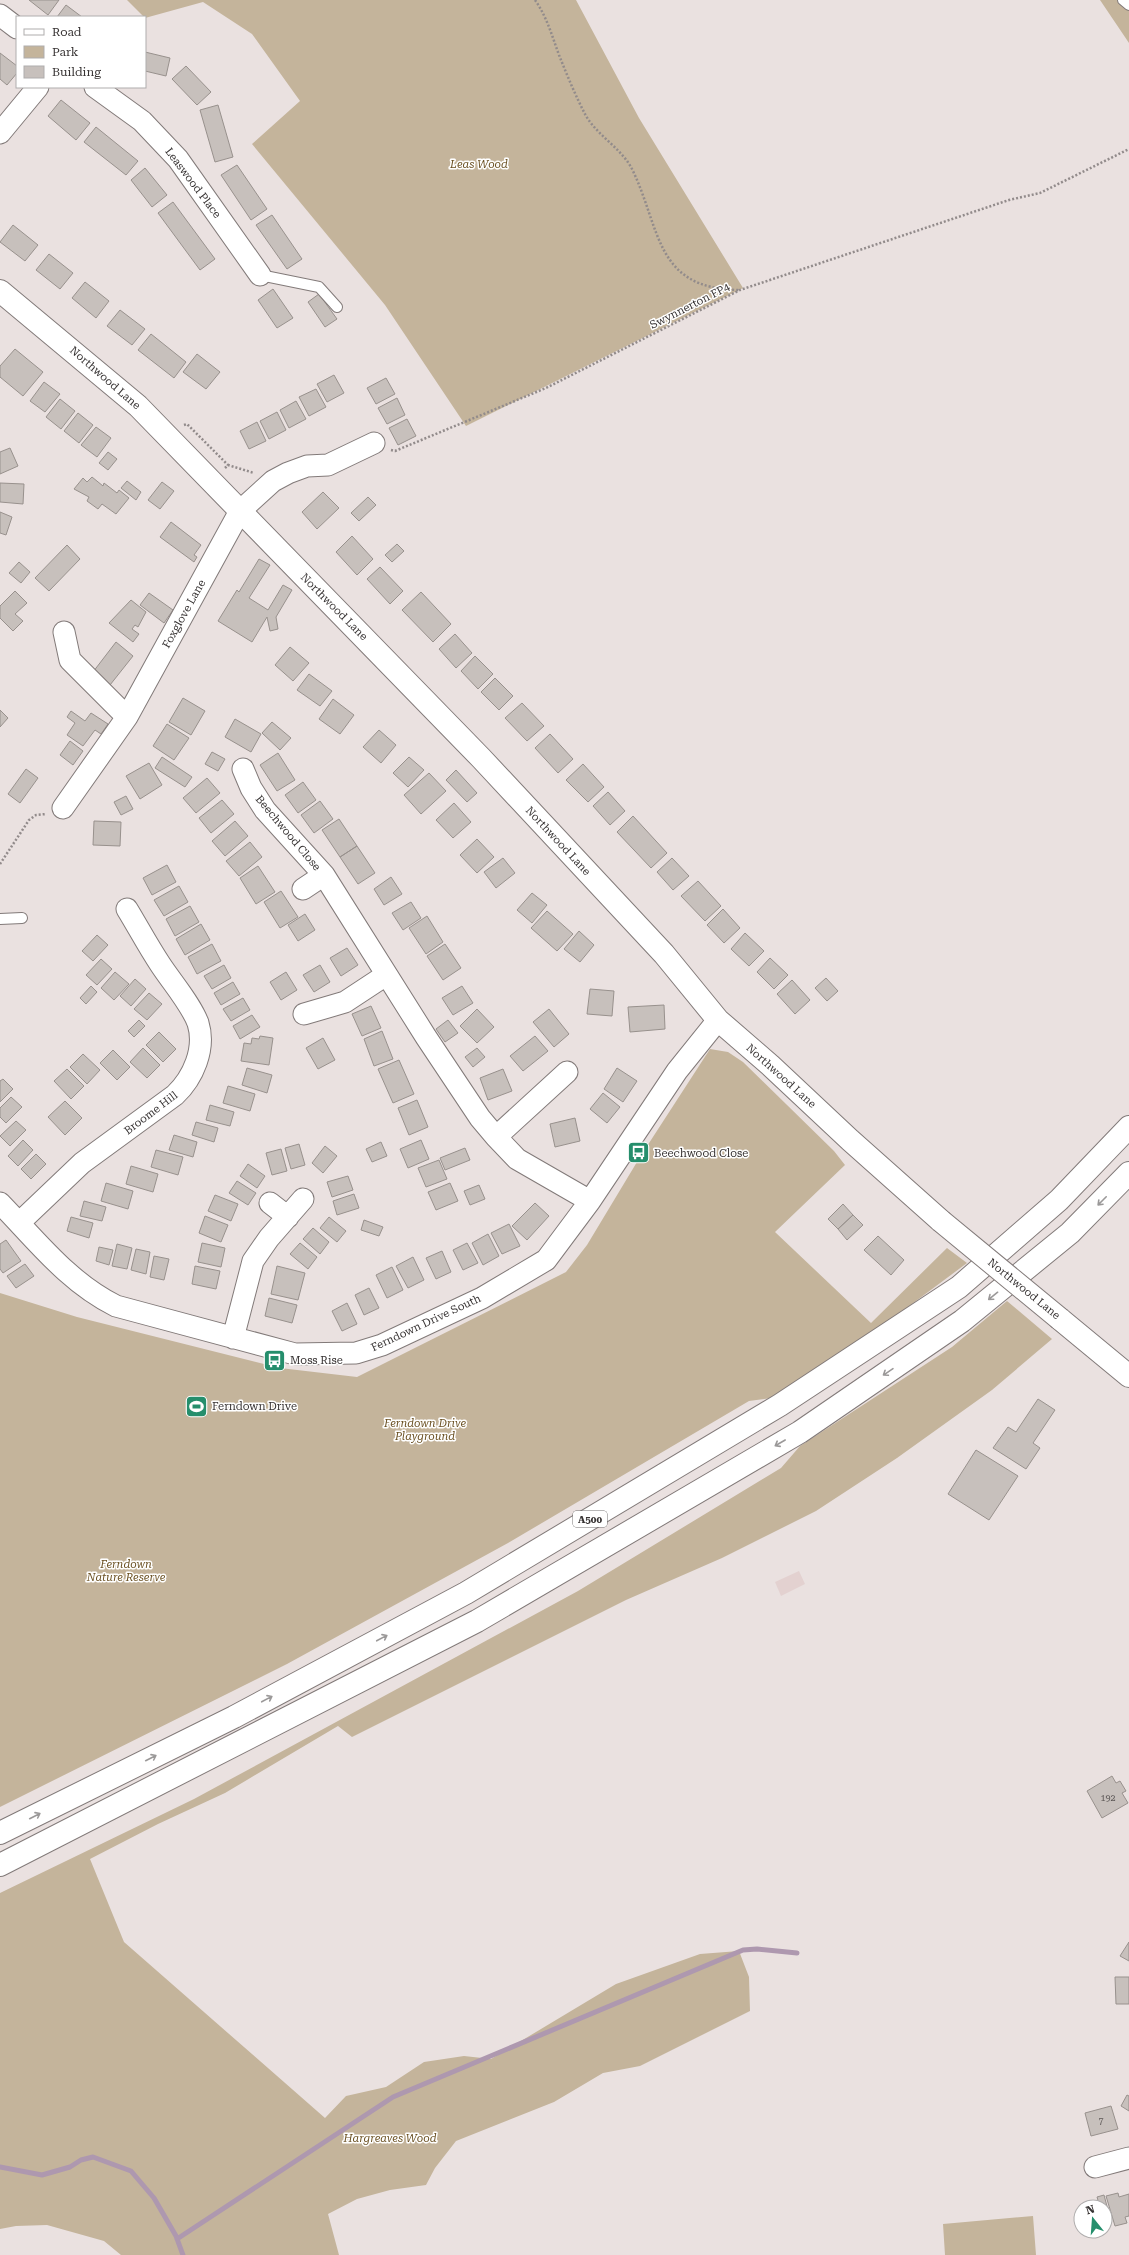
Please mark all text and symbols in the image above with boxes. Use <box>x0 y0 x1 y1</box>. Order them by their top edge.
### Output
legend <box>16 16 146 88</box>
text: Road <box>52 25 82 39</box>
text: Park <box>52 45 79 59</box>
text: Building <box>52 65 101 79</box>
street label: Leaswood Place <box>162 145 224 221</box>
park label: Leas Wood <box>449 158 508 171</box>
street label: Swynnerton FP4 <box>648 280 733 332</box>
street label: Northwood Lane <box>67 344 143 412</box>
street label: Northwood Lane <box>298 571 370 643</box>
street label: Foxglove Lane <box>160 577 208 651</box>
street label: Beechwood Close <box>253 793 323 873</box>
street label: Northwood Lane <box>523 804 593 878</box>
street label: Northwood Lane <box>743 1041 819 1111</box>
street label: Broome Hill <box>122 1088 181 1137</box>
bus stop icon: Beechwood Close <box>626 1140 652 1166</box>
place label: Beechwood Close <box>654 1147 748 1160</box>
one-way arrow <box>1097 1196 1106 1206</box>
street label: Northwood Lane <box>985 1256 1063 1322</box>
one-way arrow <box>988 1291 999 1300</box>
street label: Ferndown Drive South <box>369 1292 483 1354</box>
bus stop icon: Moss Rise <box>262 1347 288 1373</box>
place label: Moss Rise <box>290 1354 343 1367</box>
one-way arrow <box>883 1368 894 1376</box>
sports icon: Ferndown Drive <box>184 1393 210 1419</box>
place label: Ferndown Drive <box>212 1400 297 1413</box>
park label: Ferndown Drive Playground <box>383 1417 466 1443</box>
one-way arrow <box>774 1440 786 1448</box>
road number: A500 <box>573 1511 607 1527</box>
park label: Ferndown Nature Reserve <box>86 1558 166 1584</box>
one-way arrow <box>376 1633 388 1641</box>
one-way arrow <box>261 1695 273 1702</box>
one-way arrow <box>145 1754 157 1761</box>
house number: 192 <box>1100 1793 1116 1803</box>
one-way arrow <box>29 1812 41 1819</box>
house number: 7 <box>1098 2116 1104 2126</box>
park label: Hargreaves Wood <box>342 2132 437 2145</box>
north arrow <box>1073 2199 1113 2239</box>
text: N <box>1084 2202 1097 2217</box>

